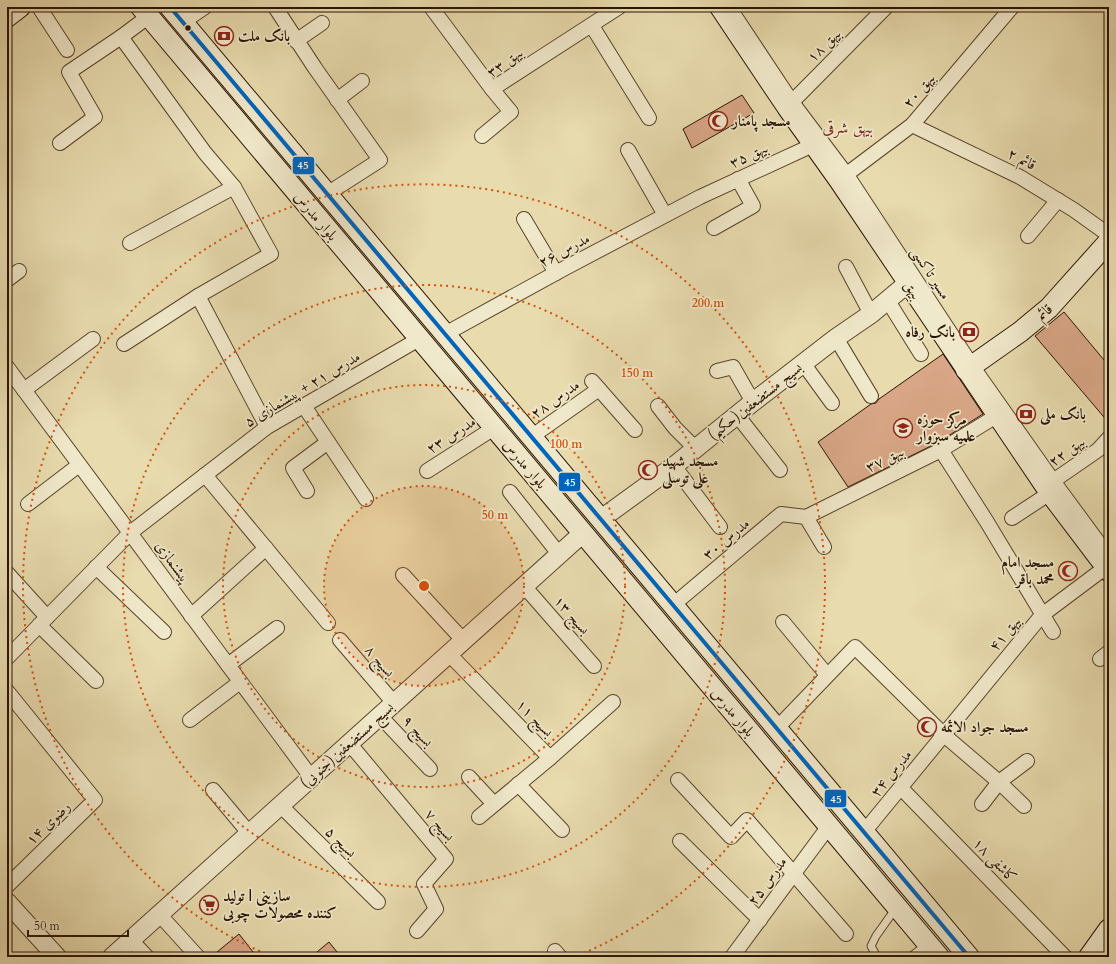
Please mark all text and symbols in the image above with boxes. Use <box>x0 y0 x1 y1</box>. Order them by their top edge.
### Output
unlabelled marker <box>183 23 193 33</box>
street label: بیهق ۱۸ <box>802 23 846 67</box>
bank icon: بانک ملت <box>213 25 235 47</box>
place label: بانک ملت <box>238 26 290 46</box>
street label: بیهق ۳۳ <box>483 42 527 82</box>
street label: بیهق ۲۰ <box>898 68 940 112</box>
mosque icon: مسجد پامنار <box>707 110 729 132</box>
place label: مسجد پامنار <box>730 111 791 132</box>
district label: بیهق شرقی <box>823 117 873 139</box>
street label: بیهق ۳۵ <box>726 137 772 173</box>
street label: قائم ۲ <box>1003 143 1040 177</box>
line badge: 45 <box>292 156 315 175</box>
text: 45 <box>297 158 309 173</box>
street label: بلوار مدرس <box>290 187 343 245</box>
street label: مدرس ۲۶ <box>535 228 593 272</box>
street label: مسیر تاکسی <box>906 243 956 304</box>
street label: بیهق <box>899 276 927 304</box>
text: 200 m <box>692 295 725 311</box>
street label: قائم <box>1031 299 1059 327</box>
bank icon: بانک رفاه <box>958 321 980 343</box>
place label: بانک رفاه <box>905 322 955 342</box>
street label: مدرس ۲۱ + پیشنمازی ۵ <box>240 346 364 432</box>
street label: بسیج مستضعفین(حکیم) <box>703 357 810 448</box>
text: 150 m <box>621 365 654 381</box>
street label: مدرس ۲۸ <box>527 375 583 423</box>
bank icon: بانک ملی <box>1015 403 1037 425</box>
place label: بانک ملی <box>1039 404 1086 426</box>
place label: مرکز حوزه علمیه سبزوار <box>915 409 975 446</box>
street label: مدرس ۲۳ <box>422 412 480 458</box>
school or university icon: مرکز حوزه علمیه سبزوار <box>892 417 914 439</box>
street label: بیهق ۲۲ <box>1045 431 1089 471</box>
street label: بلوار مدرس <box>499 435 552 493</box>
text: 100 m <box>550 436 583 452</box>
street label: بیهق ۳۷ <box>862 441 908 477</box>
place label: مسجد شهید علی توسلی <box>661 451 718 490</box>
mosque icon: مسجد شهید علی توسلی <box>637 459 659 481</box>
line badge: 45 <box>558 472 581 492</box>
text: 45 <box>564 475 576 490</box>
text: 50 m <box>482 507 509 523</box>
street label: مدرس ۳۰ <box>698 514 754 564</box>
street label: پیشنمازی <box>151 537 195 587</box>
place label: مسجد امام محمد باقر <box>1001 552 1054 589</box>
mosque icon: مسجد امام محمد باقر <box>1057 560 1079 582</box>
centre of rings <box>417 579 431 593</box>
street label: بسیج ۱۳ <box>547 591 595 642</box>
street label: بیهق ۴۱ <box>984 611 1026 655</box>
street label: بسیج ۸ <box>357 641 400 685</box>
street label: بلوار مدرس <box>707 683 760 741</box>
street label: بسیج ۱۱ <box>509 695 558 745</box>
street label: بسیج مستضعفین(جنوبی) <box>296 697 401 795</box>
street label: بسیج ۹ <box>395 711 438 754</box>
mosque icon: مسجد جواد الائمه <box>916 716 938 738</box>
place label: مسجد جواد الائمه <box>941 717 1029 737</box>
street label: مدرس ۳۴ <box>866 745 916 801</box>
line badge: 45 <box>824 789 847 808</box>
text: 45 <box>830 792 842 807</box>
street label: رضوی ۱۴ <box>21 797 75 849</box>
street label: بسیج ۷ <box>417 805 460 849</box>
street label: بسیج ۵ <box>318 822 362 865</box>
street label: کاشفی ۱۸ <box>968 833 1021 888</box>
street label: مدرس ۲۵ <box>743 853 791 909</box>
place label: سازینی | تولید کننده محصولات چوبی <box>222 886 337 924</box>
supermarket icon: سازینی | تولید کننده محصولات چوبی <box>198 894 220 916</box>
scale bar <box>28 912 128 938</box>
text: 50 m <box>34 918 61 934</box>

